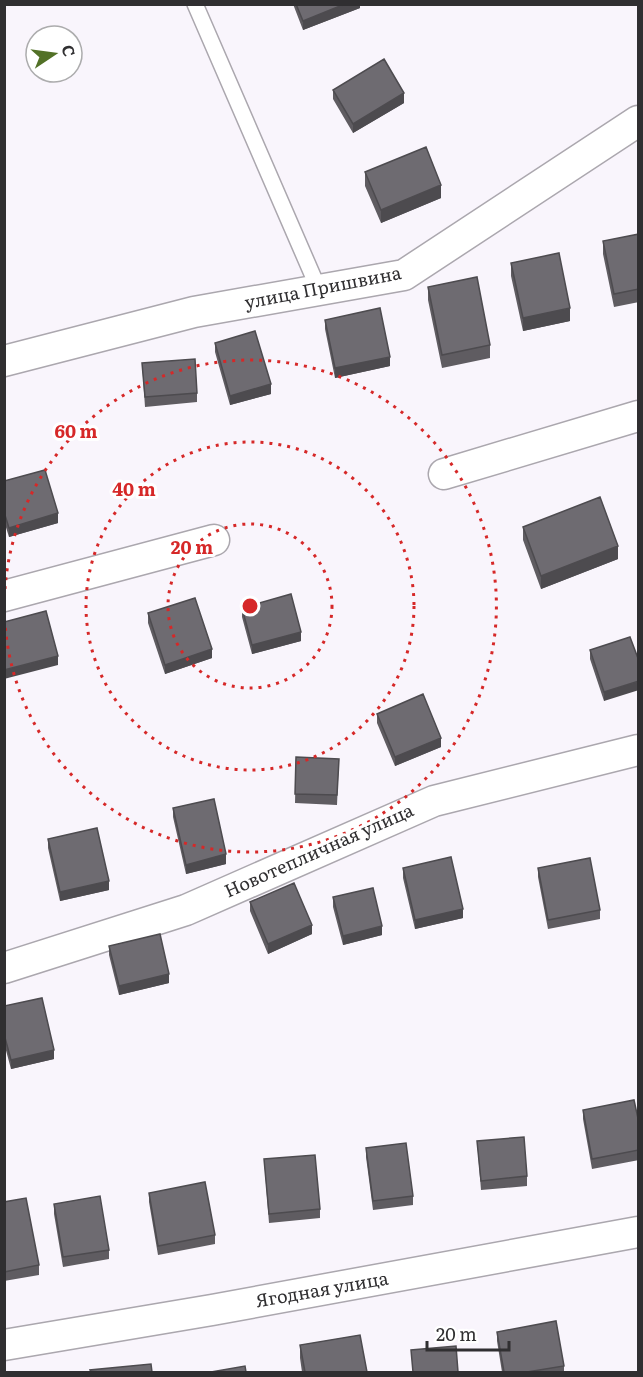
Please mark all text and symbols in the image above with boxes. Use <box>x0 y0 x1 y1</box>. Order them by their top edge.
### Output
north arrow <box>24 24 84 84</box>
text: С <box>57 42 83 59</box>
street label: улица Пришвина <box>242 258 404 315</box>
text: 60 m <box>54 417 98 444</box>
text: 40 m <box>112 475 156 502</box>
text: 20 m <box>171 533 213 560</box>
centre of rings <box>240 596 260 616</box>
street label: Новотепличная улица <box>219 796 418 904</box>
street label: Ягодная улица <box>253 1264 391 1313</box>
scale bar <box>427 1314 510 1352</box>
text: 20 m <box>436 1320 477 1347</box>

